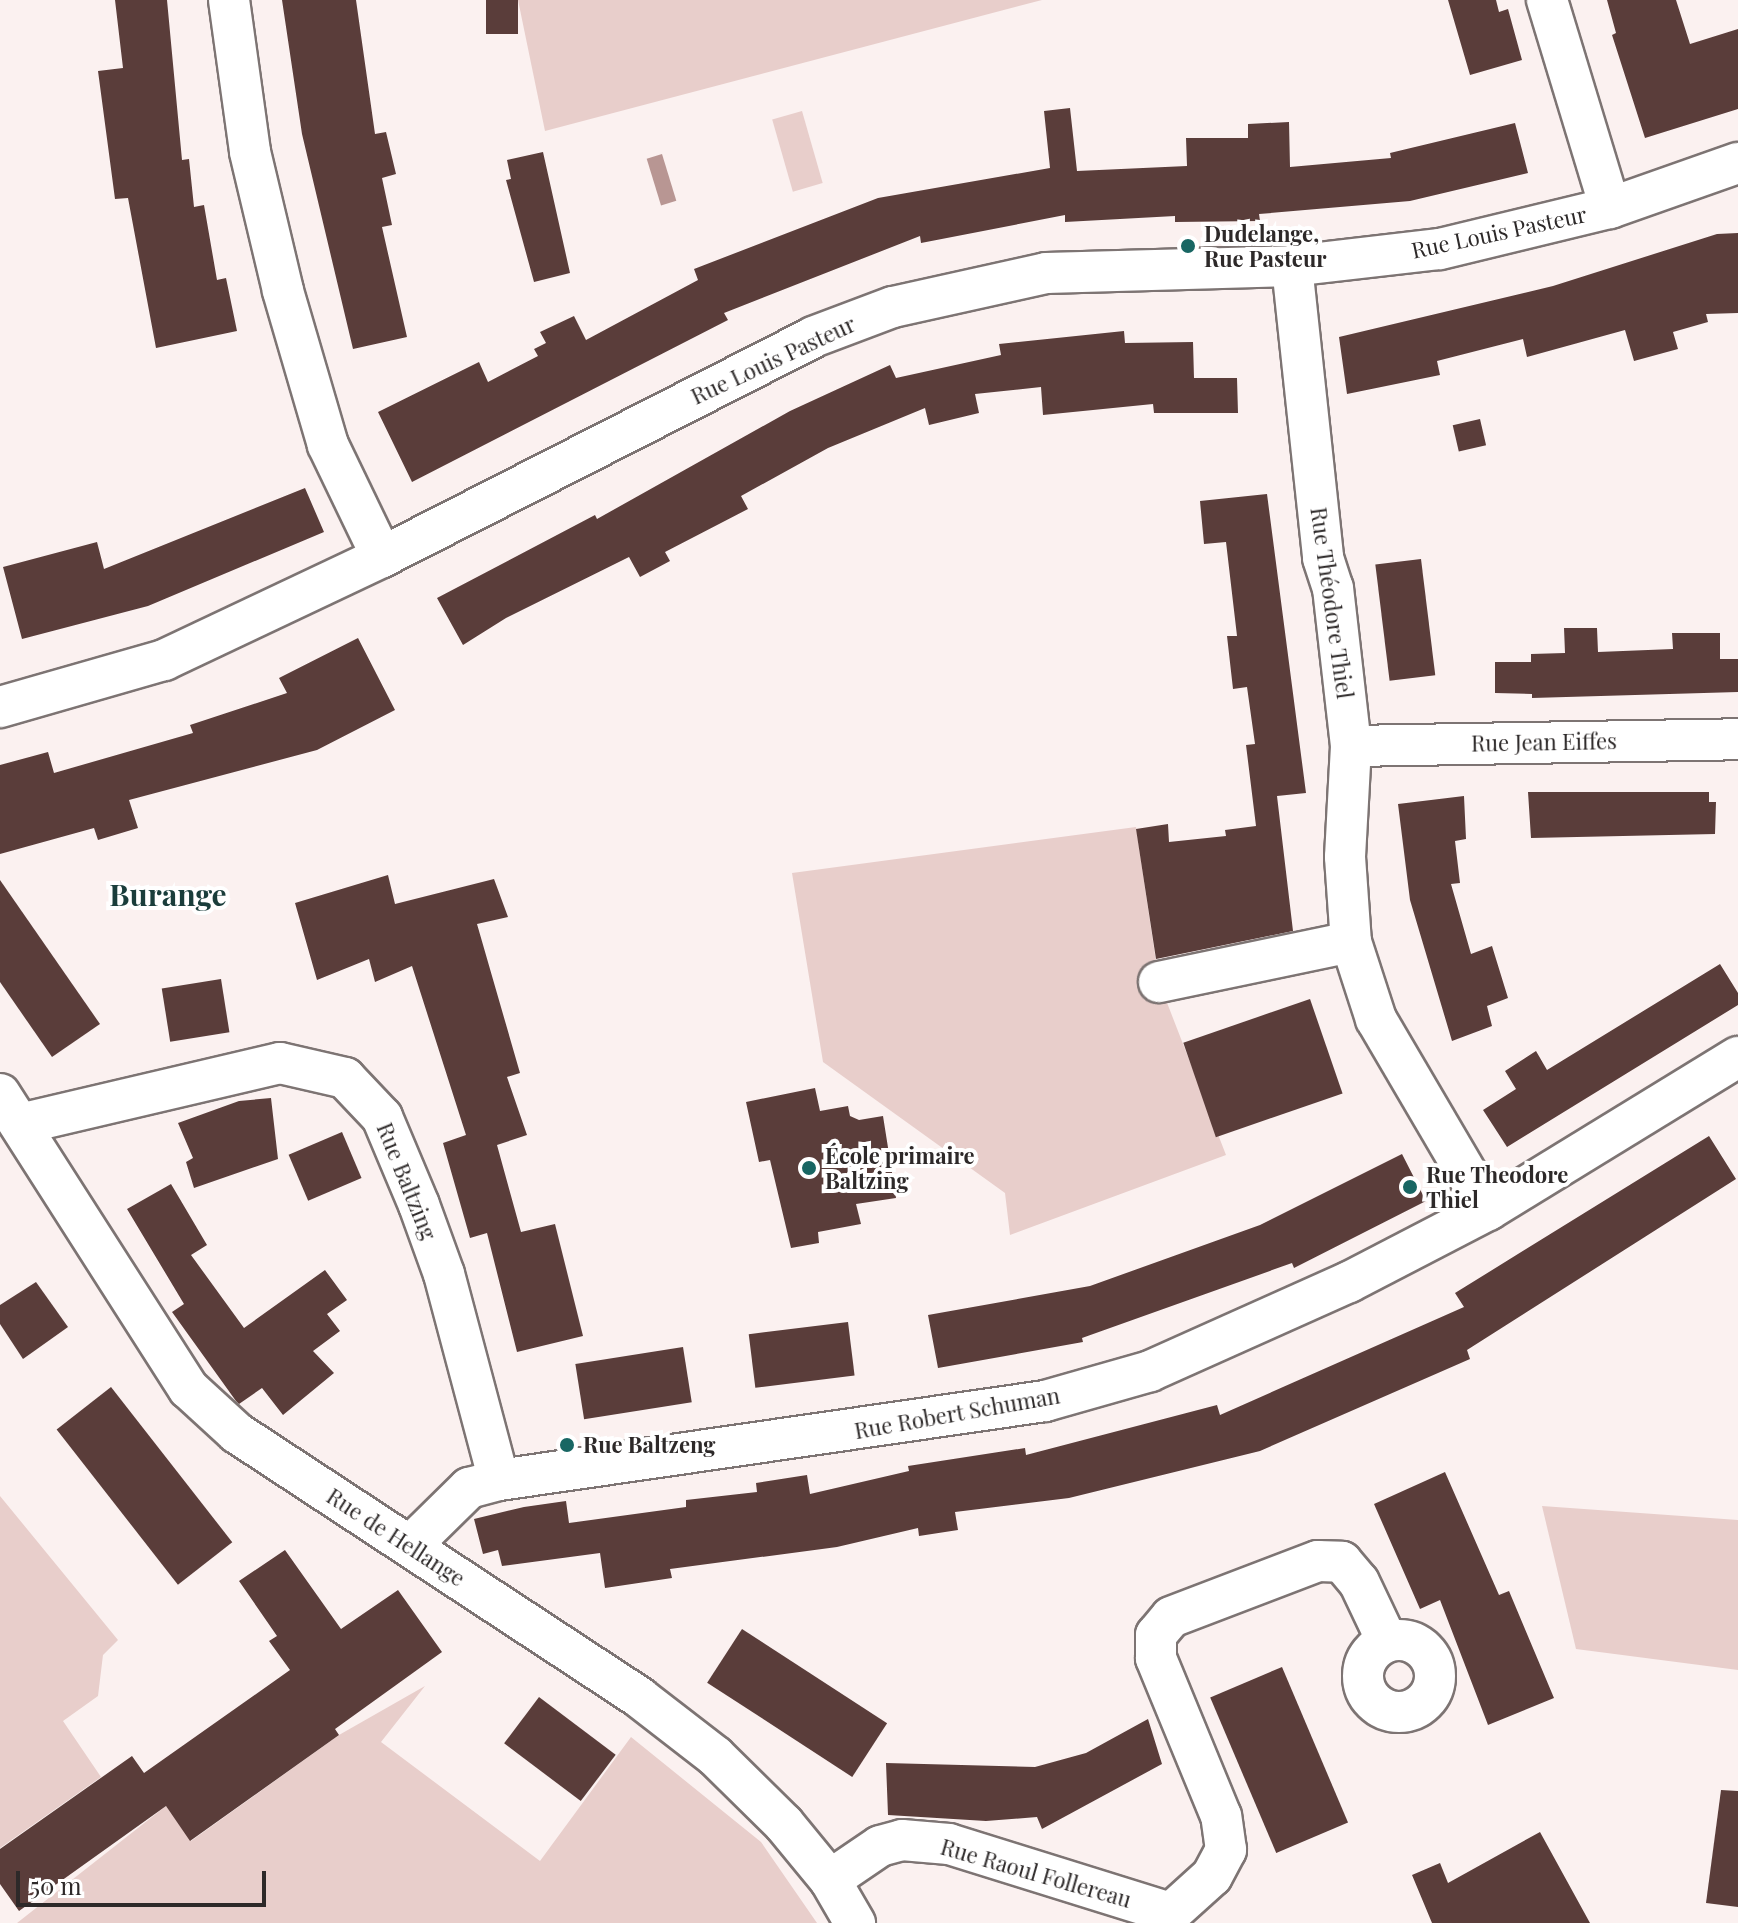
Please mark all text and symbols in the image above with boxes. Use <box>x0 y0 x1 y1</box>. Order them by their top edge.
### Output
street label: Rue Louis Pasteur <box>1409 201 1589 263</box>
place label: Dudelange, Rue Pasteur <box>1204 220 1327 272</box>
marker: Dudelange, Rue Pasteur <box>1179 237 1197 255</box>
street label: Rue Louis Pasteur <box>687 310 859 410</box>
street label: Rue Théodore Thiel <box>1305 505 1359 701</box>
street label: Rue Jean Eiffes <box>1471 728 1617 756</box>
district label: Burange <box>109 876 227 912</box>
street label: Rue Baltzing <box>372 1119 442 1243</box>
place label: École primaire Baltzing <box>825 1142 975 1194</box>
marker: École primaire Baltzing <box>800 1159 818 1177</box>
place label: Rue Theodore Thiel <box>1426 1161 1569 1212</box>
marker: Rue Theodore Thiel <box>1401 1178 1419 1196</box>
street label: Rue Robert Schuman <box>852 1382 1062 1444</box>
place label: Rue Baltzeng <box>583 1432 715 1458</box>
marker: Rue Baltzeng <box>558 1436 576 1454</box>
street label: Rue de Hellange <box>322 1483 470 1591</box>
street label: Rue Raoul Follereau <box>938 1833 1134 1913</box>
scale bar <box>20 1855 270 1905</box>
text: 50 m <box>30 1869 82 1901</box>

